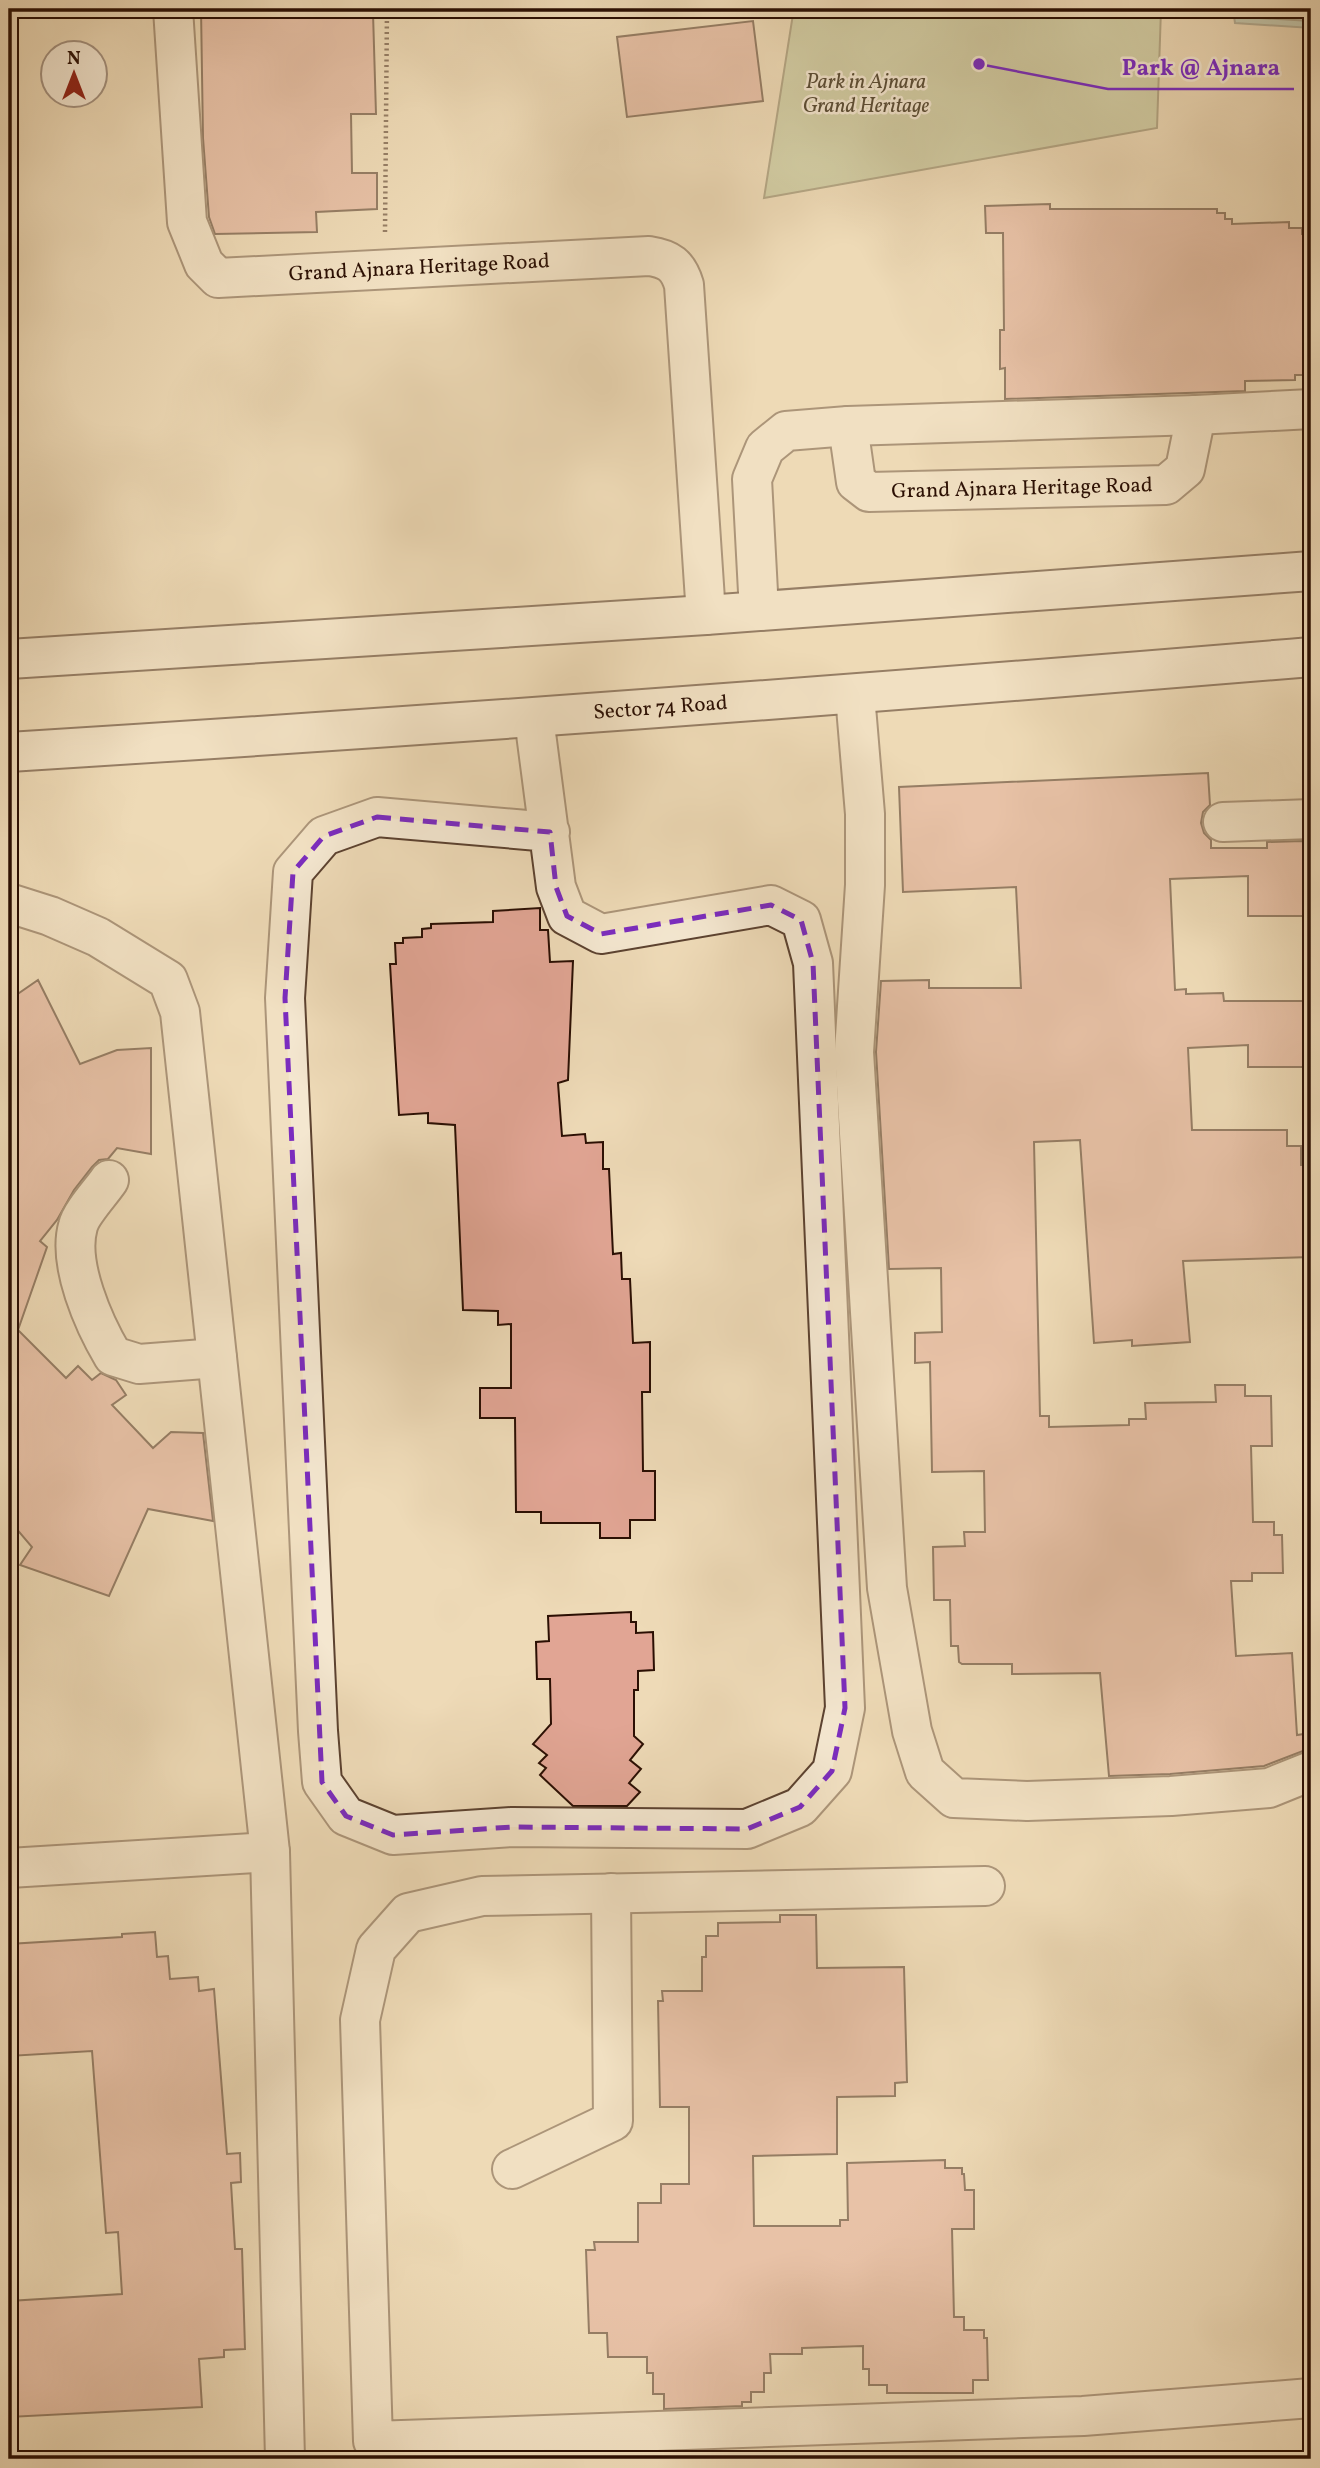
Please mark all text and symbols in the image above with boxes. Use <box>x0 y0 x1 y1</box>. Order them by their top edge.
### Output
north arrow <box>38 38 108 108</box>
callout: Park @ Ajnara <box>1108 45 1294 89</box>
text: N <box>67 46 81 72</box>
text: Park @ Ajnara <box>1122 53 1280 85</box>
park label: Park in Ajnara Grand Heritage <box>803 68 930 121</box>
street label: Grand Ajnara Heritage Road <box>288 247 550 289</box>
street label: Grand Ajnara Heritage Road <box>891 471 1153 506</box>
street label: Sector 74 Road <box>592 688 729 727</box>

